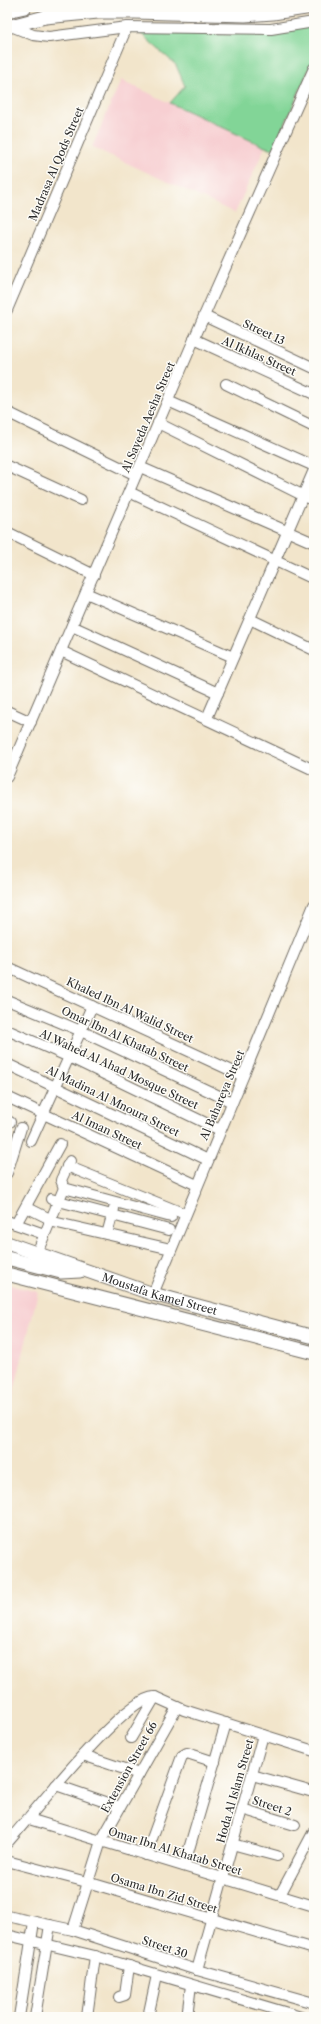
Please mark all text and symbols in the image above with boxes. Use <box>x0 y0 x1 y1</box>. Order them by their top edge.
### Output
street label: Madrasa Al Qods Street <box>26 105 86 223</box>
street label: Street 13 <box>241 316 287 348</box>
street label: Al Ikhlas Street <box>219 333 298 379</box>
street label: Al Sayeda Aesha Street <box>118 359 178 475</box>
street label: Khaled Ibn Al Walid Street <box>64 974 196 1046</box>
street label: Omar Ibn Al Khatab Street <box>59 1003 191 1075</box>
street label: Al Wahed Al Ahad Mosque Street <box>37 1026 201 1112</box>
street label: Al Bahareya Street <box>196 1048 247 1143</box>
street label: Al Madina Al Mnoura Street <box>43 1062 182 1139</box>
street label: Al Iman Street <box>69 1107 144 1152</box>
street label: Moustafa Kamel Street <box>100 1270 219 1318</box>
street label: Extension Street 66 <box>98 1718 160 1815</box>
street label: Hoda Al Islam Street <box>213 1737 257 1845</box>
street label: Street 2 <box>251 1793 293 1819</box>
street label: Omar Ibn Al Khatab Street <box>107 1824 243 1878</box>
street label: Osama Ibn Zid Street <box>109 1870 219 1916</box>
street label: Street 30 <box>140 1933 190 1961</box>

